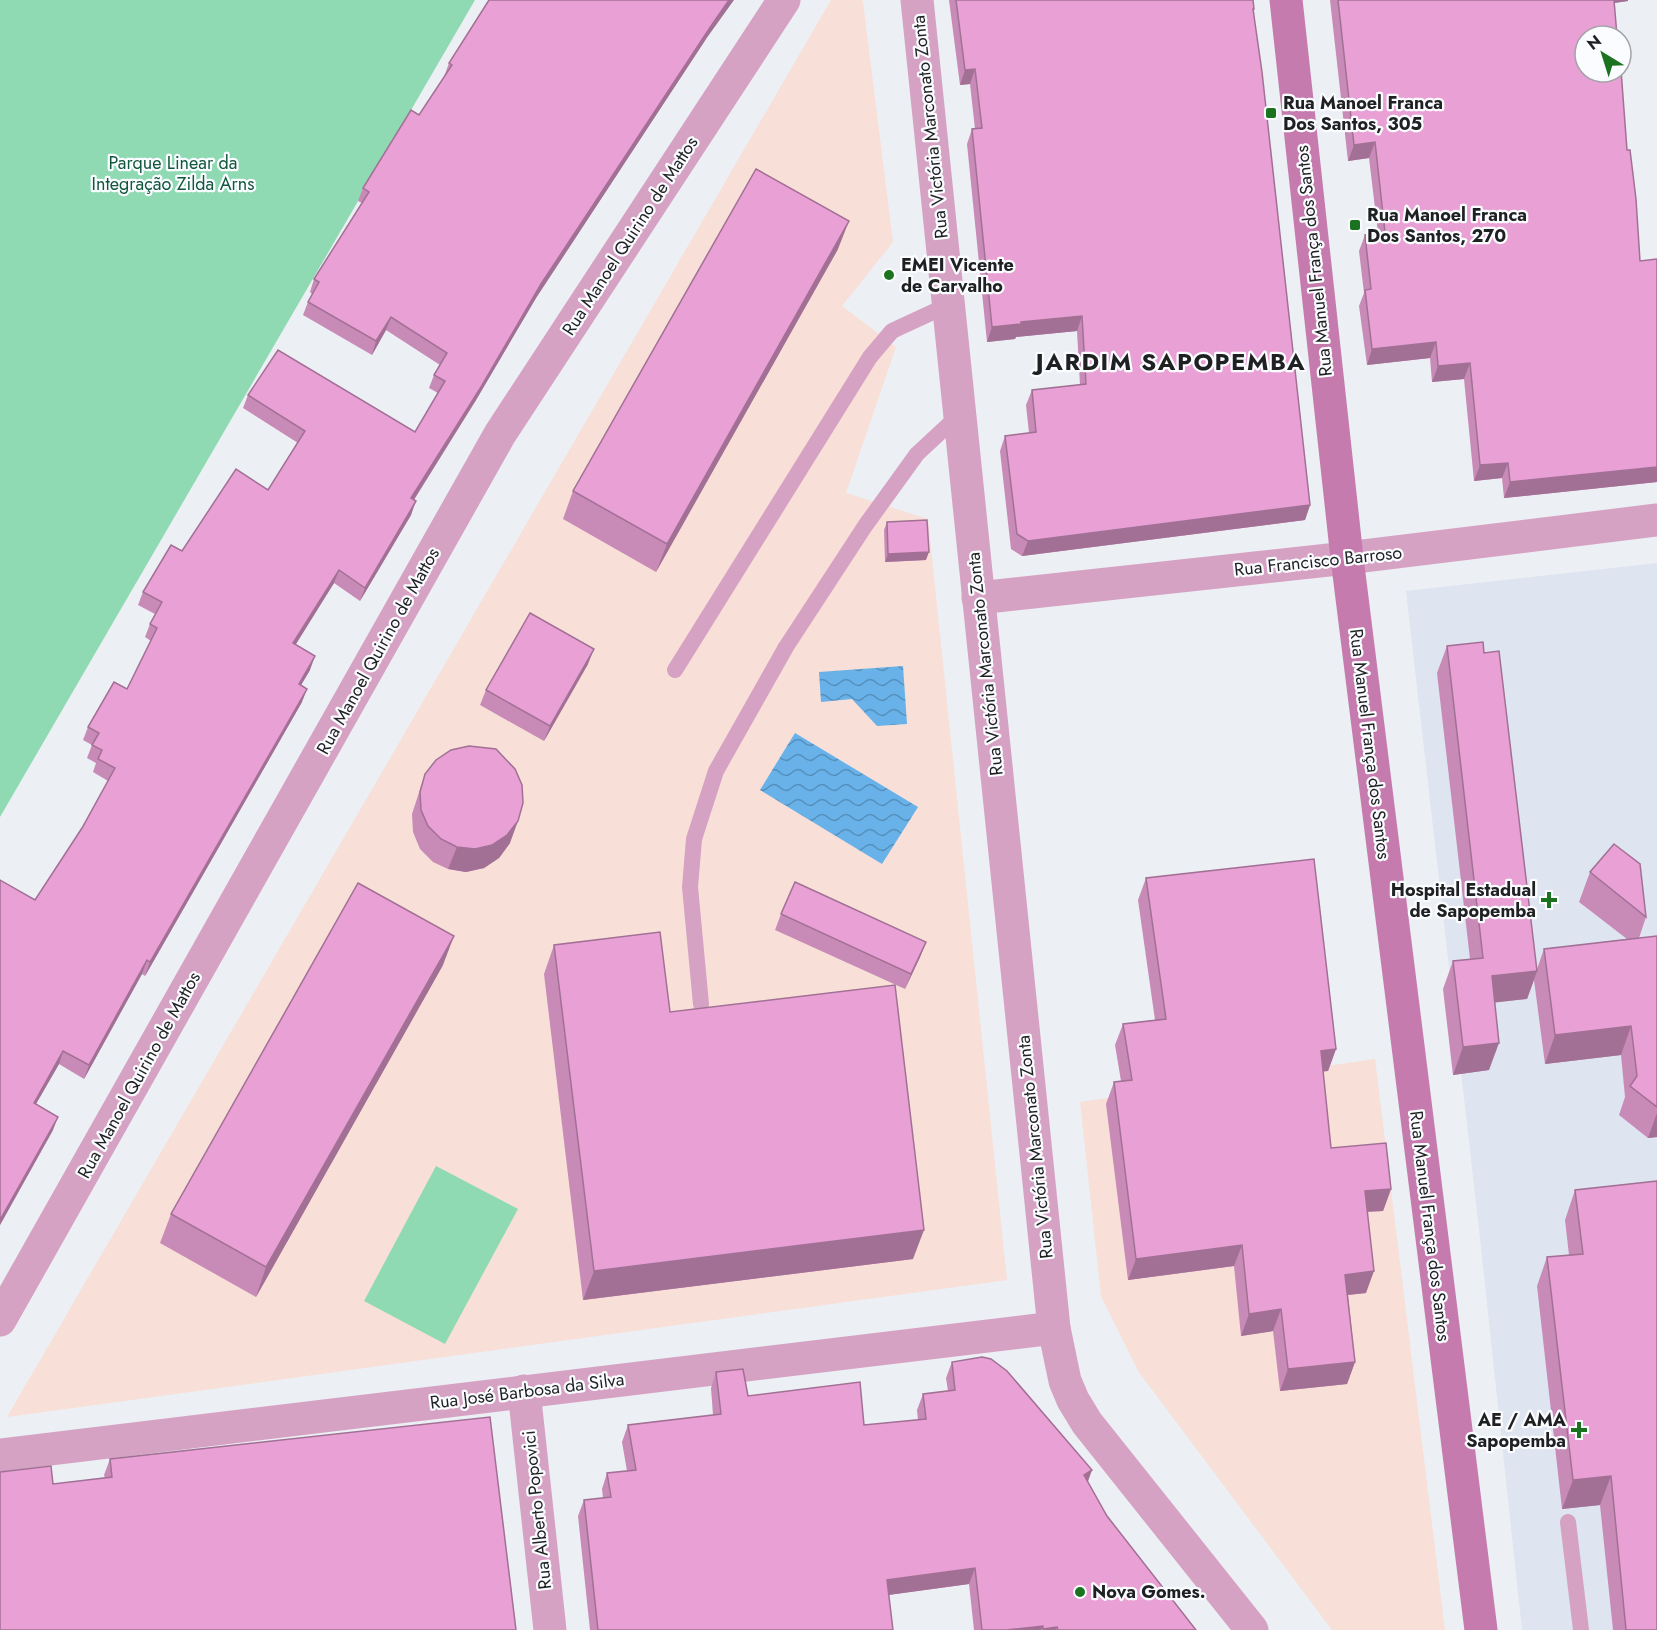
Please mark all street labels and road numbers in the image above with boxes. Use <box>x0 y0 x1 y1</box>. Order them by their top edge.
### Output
street label: Rua Victória Marconato Zonta <box>905 14 955 240</box>
street label: Rua Manoel Quirino de Mattos <box>556 131 704 341</box>
street label: Rua Manuel França dos Santos <box>1289 144 1339 378</box>
street label: Rua Francisco Barroso <box>1233 539 1403 583</box>
street label: Rua Manoel Quirino de Mattos <box>310 543 446 759</box>
street label: Rua Victória Marconato Zonta <box>960 551 1010 777</box>
street label: Rua Manuel França dos Santos <box>1343 627 1397 861</box>
street label: Rua Manoel Quirino de Mattos <box>71 967 207 1183</box>
street label: Rua Victória Marconato Zonta <box>1010 1034 1060 1260</box>
street label: Rua Manuel França dos Santos <box>1403 1109 1457 1343</box>
street label: Rua José Barbosa da Silva <box>428 1366 626 1416</box>
street label: Rua Alberto Popovici <box>516 1429 558 1591</box>

